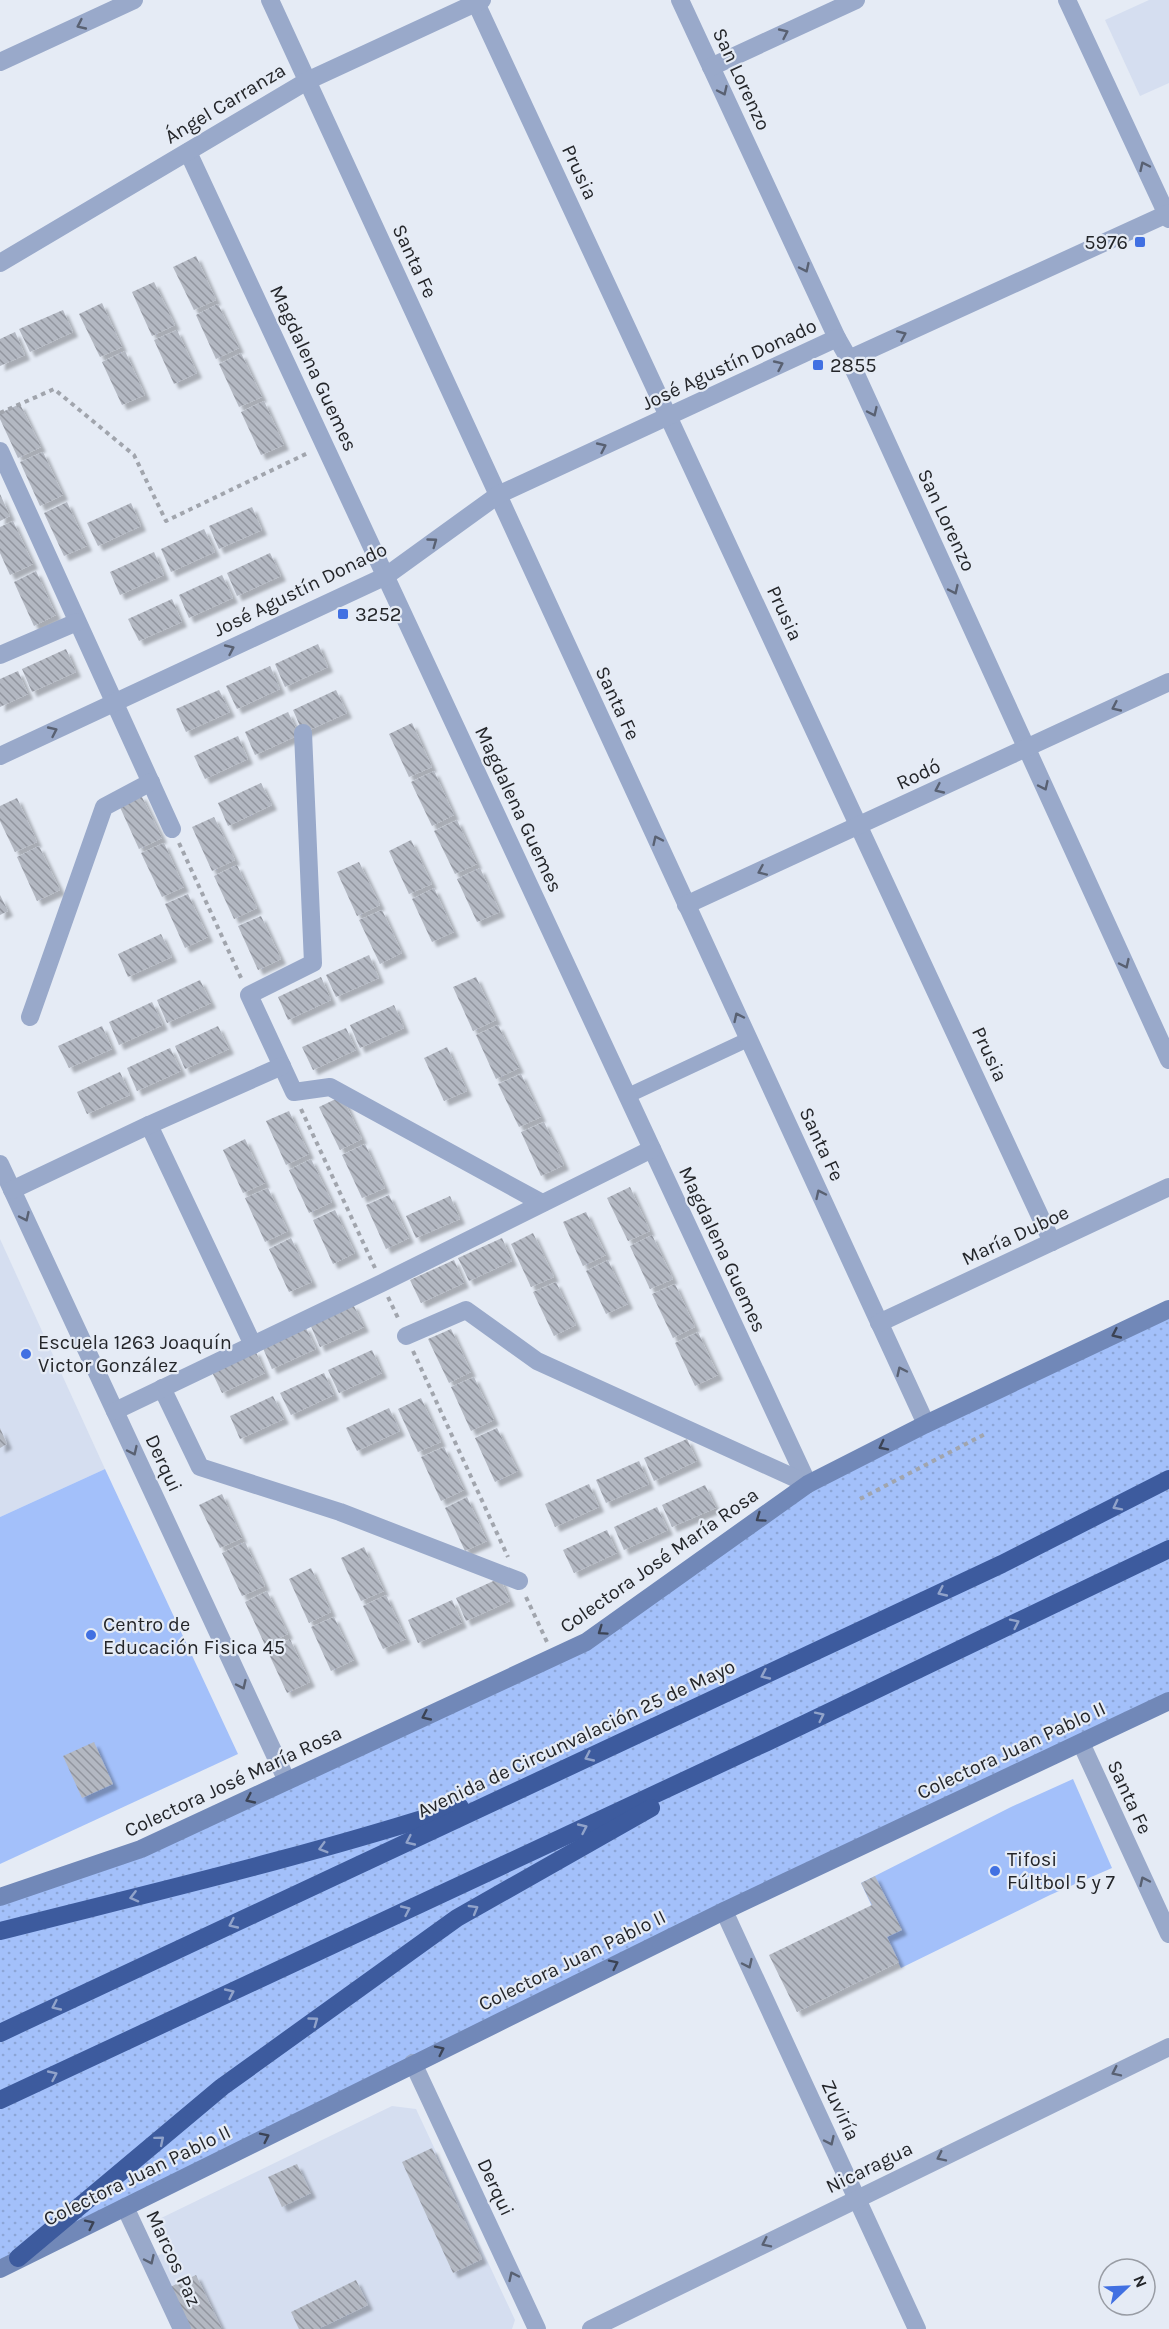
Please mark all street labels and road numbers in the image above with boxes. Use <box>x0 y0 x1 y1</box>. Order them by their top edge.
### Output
street label: San Lorenzo <box>708 24 775 134</box>
street label: Ángel Carranza <box>160 57 290 149</box>
street label: Prusia <box>557 141 602 203</box>
street label: Santa Fe <box>388 221 442 302</box>
street label: Magdalena Guemes <box>265 282 362 455</box>
street label: José Agustín Donado <box>638 314 820 415</box>
street label: San Lorenzo <box>913 465 980 575</box>
street label: José Agustín Donado <box>210 537 391 641</box>
street label: Prusia <box>762 582 807 644</box>
street label: Santa Fe <box>591 663 645 744</box>
street label: Magdalena Guemes <box>470 723 567 896</box>
street label: Rodó <box>893 754 944 795</box>
street label: Prusia <box>967 1023 1012 1085</box>
street label: Santa Fe <box>795 1104 849 1185</box>
street label: Magdalena Guemes <box>674 1163 771 1336</box>
street label: María Duboe <box>958 1201 1072 1270</box>
street label: Derqui <box>140 1431 187 1495</box>
street label: Colectora José María Rosa <box>556 1483 763 1638</box>
street label: Avenida de Circunvalación 25 de Mayo <box>414 1654 739 1822</box>
street label: Colectora Juan Pablo II <box>913 1697 1109 1804</box>
street label: Colectora José María Rosa <box>121 1721 345 1842</box>
street label: Santa Fe <box>1103 1757 1157 1838</box>
street label: Colectora Juan Pablo II <box>475 1905 669 2016</box>
street label: Zuviría <box>817 2076 865 2144</box>
street label: Colectora Juan Pablo II <box>40 2120 234 2231</box>
street label: Nicaragua <box>822 2137 916 2198</box>
street label: Derqui <box>472 2155 519 2219</box>
street label: Marcos Paz <box>141 2207 206 2310</box>

